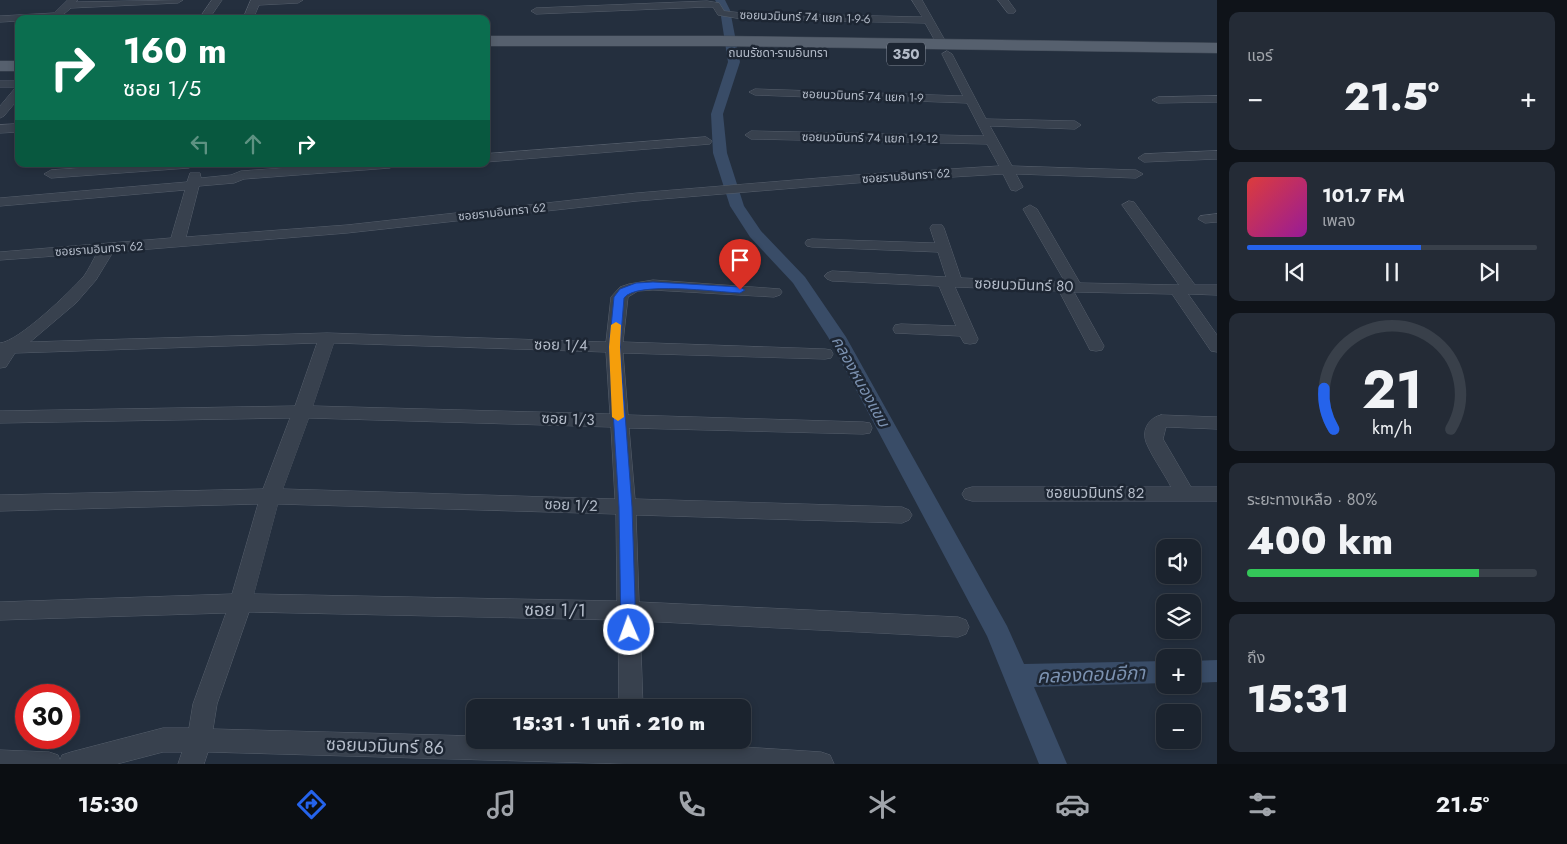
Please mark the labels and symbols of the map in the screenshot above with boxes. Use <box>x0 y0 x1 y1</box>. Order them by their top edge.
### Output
street label: ซอยนวมินทร์ 74 แยก 1-9-6 <box>739 6 871 28</box>
road number: 350 <box>887 42 925 66</box>
street label: ถนนรัชดา-รามอินทรา <box>728 44 828 62</box>
street label: ซอยนวมินทร์ 74 แยก 1-9 <box>802 85 924 107</box>
street label: ซอยนวมินทร์ 74 แยก 1-9-12 <box>802 128 938 148</box>
street label: ซอยรามอินทรา 62 <box>861 164 951 188</box>
street label: ซอยรามอินทรา 62 <box>457 198 547 226</box>
street label: ซอยรามอินทรา 62 <box>54 237 144 261</box>
pin <box>719 239 761 290</box>
street label: ซอยนวมินทร์ 80 <box>974 272 1074 298</box>
water label: คลองหนองแขม <box>826 331 896 432</box>
street label: ซอย 1/4 <box>534 334 588 356</box>
street label: ซอย 1/3 <box>541 407 595 431</box>
street label: ซอยนวมินทร์ 82 <box>1046 482 1144 504</box>
street label: ซอย 1/2 <box>544 493 598 517</box>
street label: ซอย 1/1 <box>524 596 586 624</box>
position arrow <box>602 603 654 655</box>
water label: คลองดอนอีกา <box>1037 659 1147 690</box>
speed limit sign: 30 <box>15 684 80 749</box>
street label: ซอยนวมินทร์ 86 <box>325 731 445 761</box>

